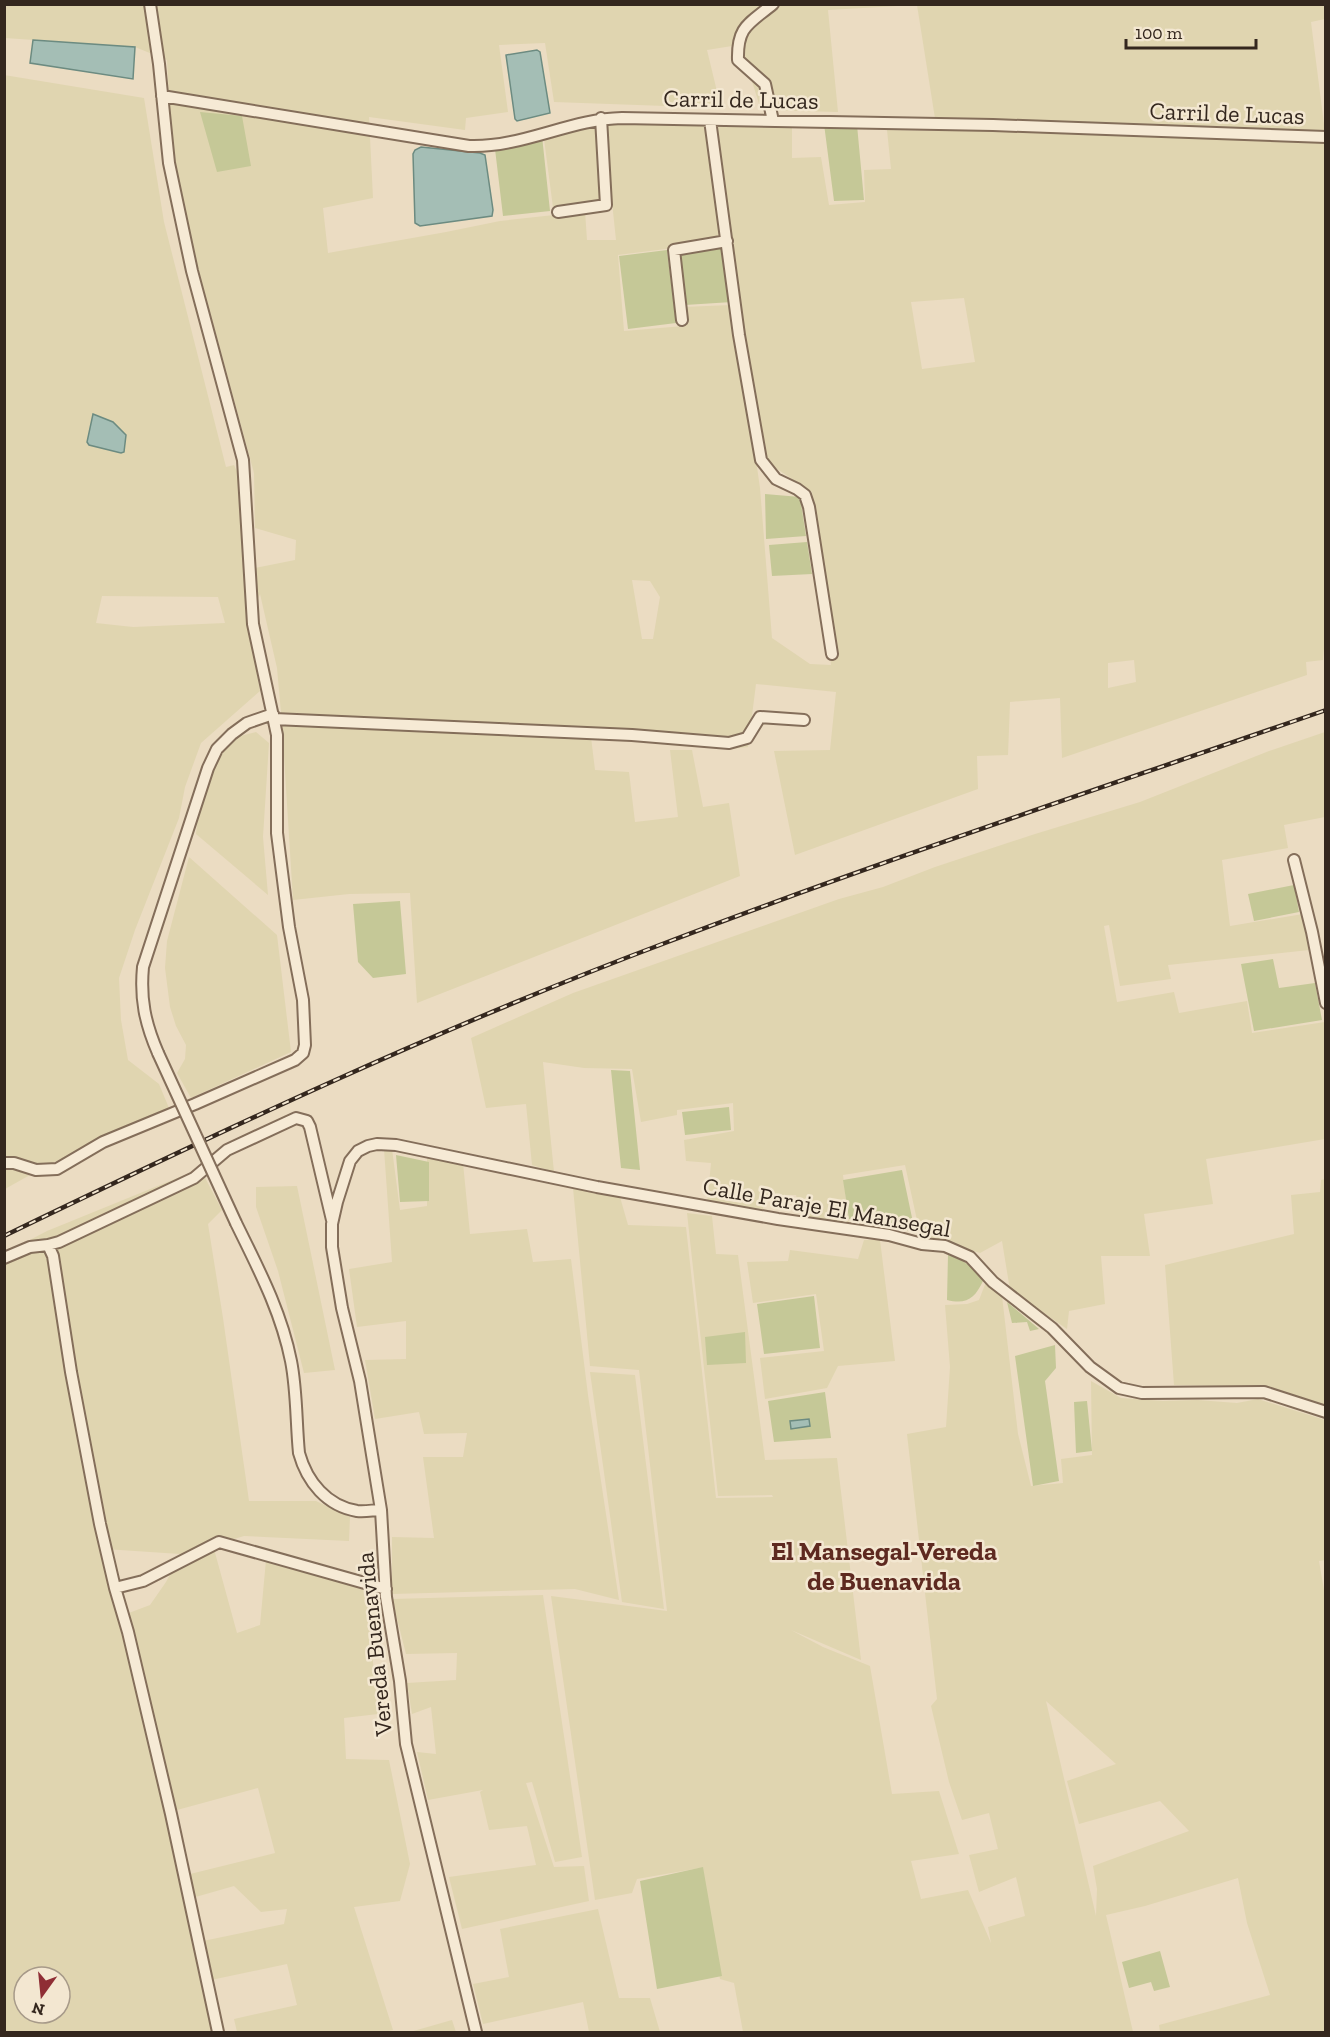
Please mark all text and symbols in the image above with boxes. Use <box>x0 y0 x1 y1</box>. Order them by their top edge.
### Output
scale bar <box>1126 12 1256 50</box>
text: 100 m <box>1135 22 1183 44</box>
street label: Carril de Lucas <box>663 83 819 115</box>
street label: Carril de Lucas <box>1149 96 1305 130</box>
street label: Calle Paraje El Mansegal <box>701 1171 953 1243</box>
district label: El Mansegal-Vereda de Buenavida <box>771 1535 997 1597</box>
street label: Vereda Buenavida <box>350 1550 398 1738</box>
north arrow <box>12 1965 72 2025</box>
text: N <box>30 1998 47 2020</box>

